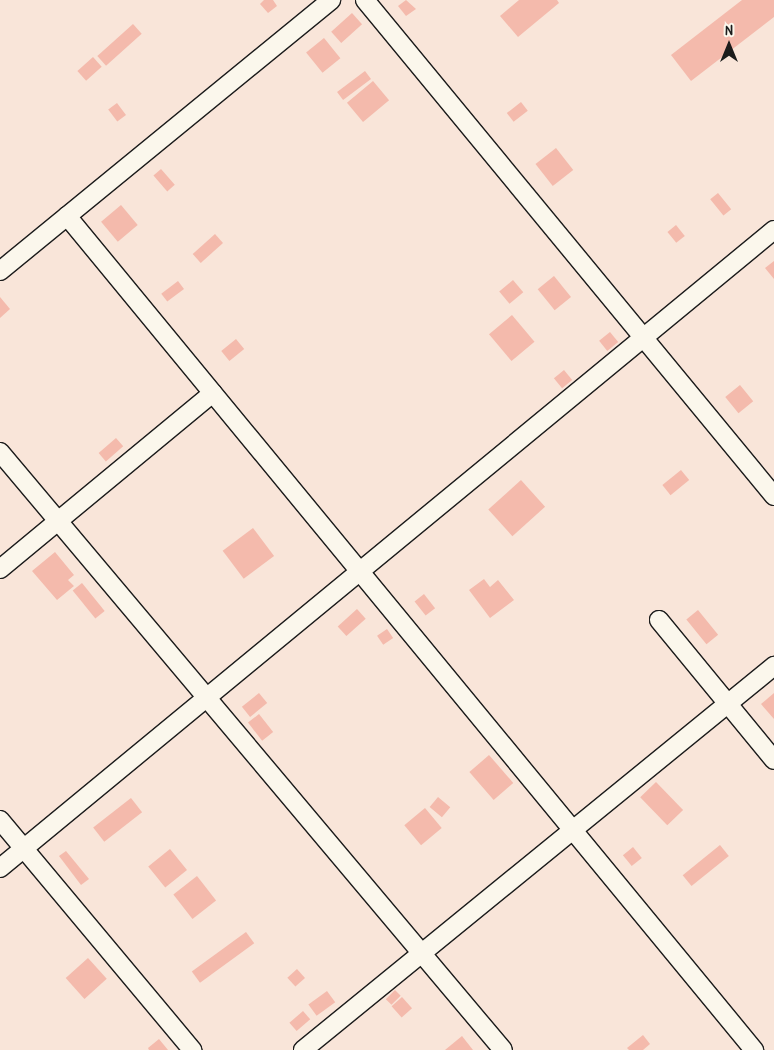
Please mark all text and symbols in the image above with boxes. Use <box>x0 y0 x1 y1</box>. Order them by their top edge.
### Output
north arrow <box>704 20 754 70</box>
text: N <box>725 20 733 39</box>

